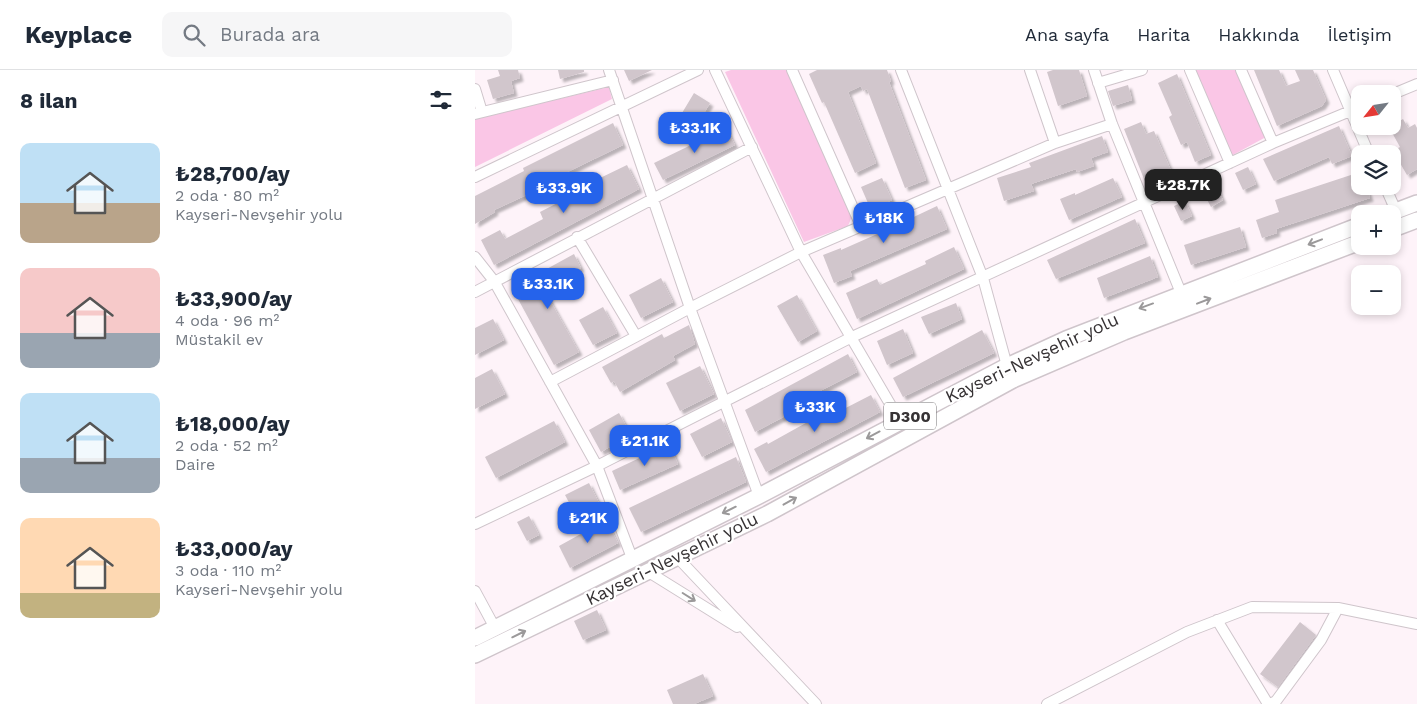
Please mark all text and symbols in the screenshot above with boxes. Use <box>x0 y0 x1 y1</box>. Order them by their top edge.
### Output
search box <box>162 12 512 57</box>
text: Keyplace <box>25 21 132 49</box>
icon: search <box>180 21 208 49</box>
text: Burada ara <box>220 23 320 46</box>
text: Ana sayfa <box>1025 24 1109 45</box>
text: Harita <box>1137 24 1190 45</box>
text: Hakkında <box>1218 24 1299 45</box>
text: İletişim <box>1327 24 1392 45</box>
north arrow <box>1351 85 1401 135</box>
map controls <box>1351 85 1401 315</box>
icon: filters <box>427 86 455 114</box>
text: 8 ilan <box>20 88 78 113</box>
pin: ₺33.1K <box>654 112 736 154</box>
text: ₺33.1K <box>669 118 721 137</box>
button: layers <box>1351 145 1401 195</box>
text: ₺28,700/ay <box>175 161 290 186</box>
icon: home <box>60 163 120 223</box>
pin: ₺28.7K <box>1142 168 1224 211</box>
pin: ₺33.9K <box>523 172 605 214</box>
text: ₺28.7K <box>1156 175 1210 194</box>
text: ₺33.9K <box>536 178 592 197</box>
text: 2 oda · 80 m² <box>175 186 279 205</box>
pin: ₺18K <box>854 202 914 244</box>
text: Kayseri-Nevşehir yolu <box>175 205 343 224</box>
button: + <box>1351 205 1401 255</box>
text: ₺18K <box>864 208 904 227</box>
one-way arrow <box>1307 238 1323 247</box>
button: − <box>1351 265 1401 315</box>
pin: ₺33.1K <box>507 268 589 310</box>
text: ₺33.1K <box>522 274 574 293</box>
text: ₺33,900/ay <box>175 286 292 311</box>
icon: home <box>60 288 120 348</box>
one-way arrow <box>1196 296 1212 305</box>
one-way arrow <box>1139 302 1154 311</box>
street label: Kayseri-Nevşehir yolu <box>942 308 1122 407</box>
text: 4 oda · 96 m² <box>175 311 279 330</box>
text: Müstakil ev <box>175 330 263 349</box>
pin: ₺33K <box>785 390 845 433</box>
text: ₺33K <box>794 397 836 416</box>
road number: D300 <box>884 402 936 430</box>
text: ₺18,000/ay <box>175 411 290 436</box>
icon: home <box>60 413 120 473</box>
pin: ₺21.1K <box>604 424 686 467</box>
text: ₺21.1K <box>621 431 669 450</box>
one-way arrow <box>866 431 881 441</box>
text: 2 oda · 52 m² <box>175 436 278 455</box>
text: Daire <box>175 455 215 474</box>
one-way arrow <box>783 495 797 505</box>
pin: ₺21K <box>558 502 618 544</box>
one-way arrow <box>722 506 737 515</box>
text: ₺21K <box>569 508 607 527</box>
street label: Kayseri-Nevşehir yolu <box>582 508 761 609</box>
text: ₺33,000/ay <box>175 536 293 561</box>
icon: home <box>60 538 120 598</box>
text: 3 oda · 110 m² <box>175 561 281 580</box>
text: Kayseri-Nevşehir yolu <box>175 580 343 599</box>
one-way arrow <box>681 593 695 603</box>
one-way arrow <box>511 628 526 638</box>

